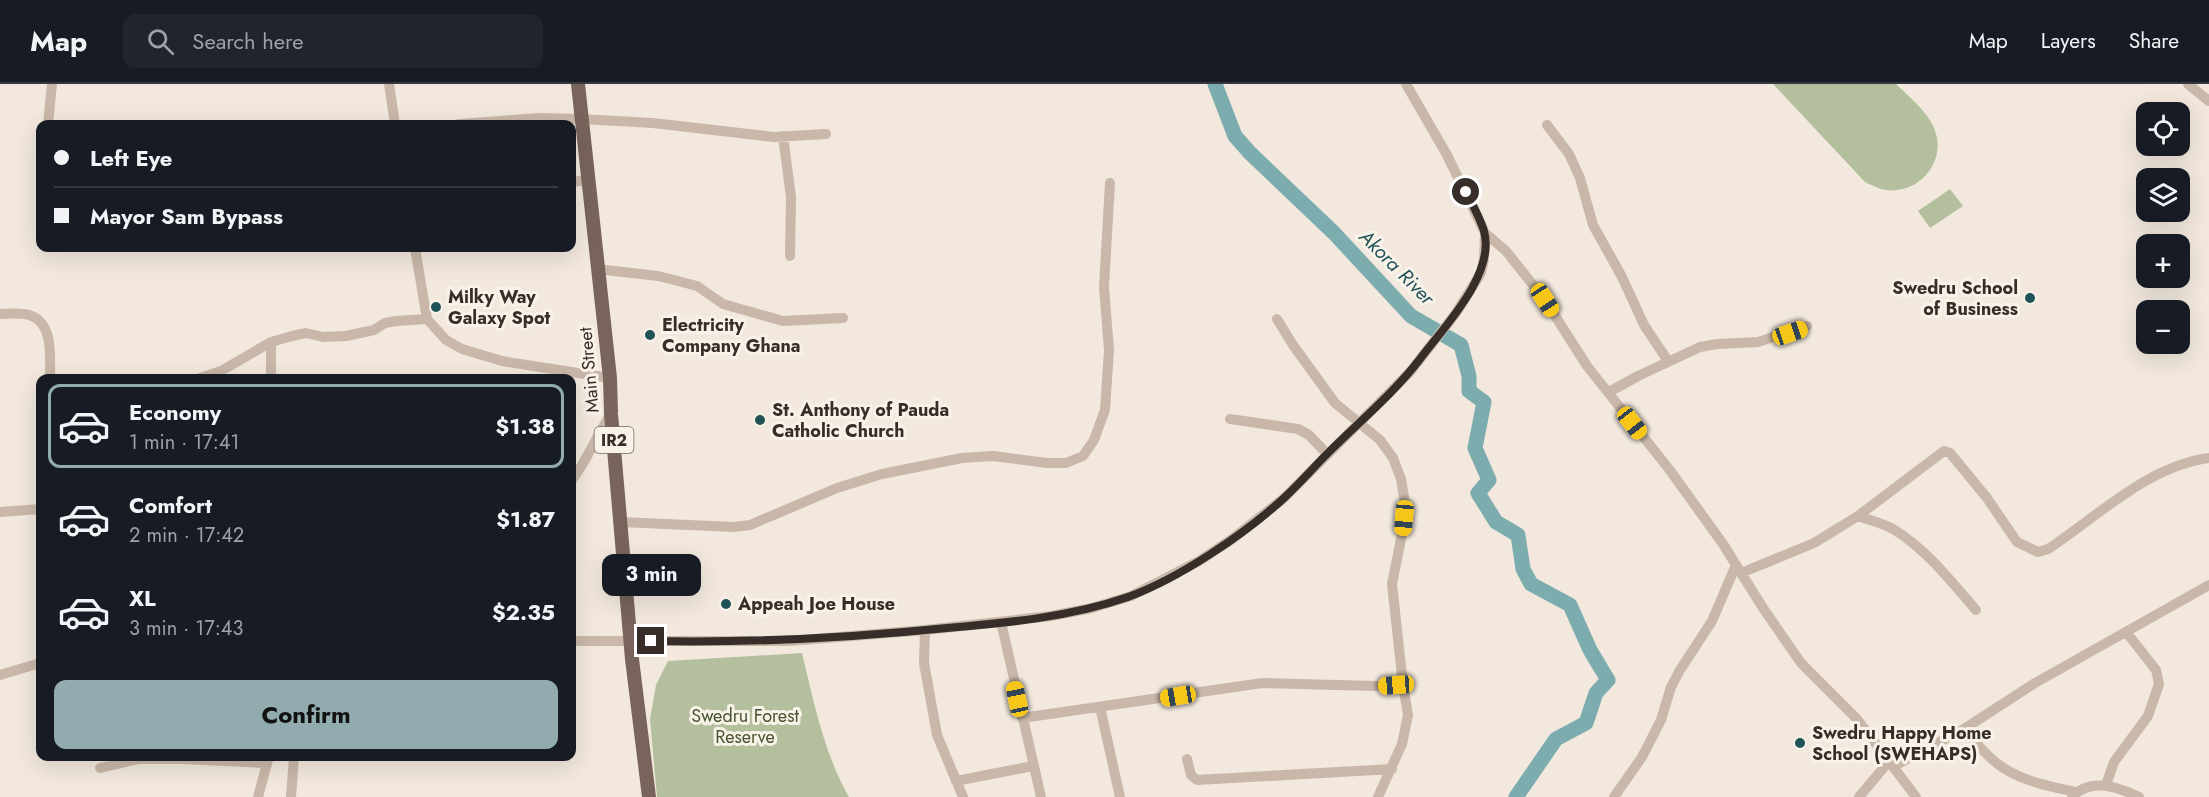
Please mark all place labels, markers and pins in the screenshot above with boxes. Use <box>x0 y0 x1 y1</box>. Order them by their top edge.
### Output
place label: Swedru School of Business <box>1892 275 2018 322</box>
place label: Milky Way Galaxy Spot <box>448 284 551 331</box>
marker: Swedru School of Business <box>2023 291 2037 305</box>
marker: Milky Way Galaxy Spot <box>429 300 443 314</box>
place label: Electricity Company Ghana <box>662 312 801 359</box>
marker: Electricity Company Ghana <box>643 328 657 342</box>
place label: St. Anthony of Pauda Catholic Church <box>772 397 949 444</box>
marker: St. Anthony of Pauda Catholic Church <box>753 413 767 427</box>
place label: Appeah Joe House <box>737 591 895 617</box>
marker: Appeah Joe House <box>719 597 733 611</box>
place label: Swedru Happy Home School (SWEHAPS) <box>1812 720 1992 767</box>
marker: Swedru Happy Home School (SWEHAPS) <box>1793 736 1807 750</box>

